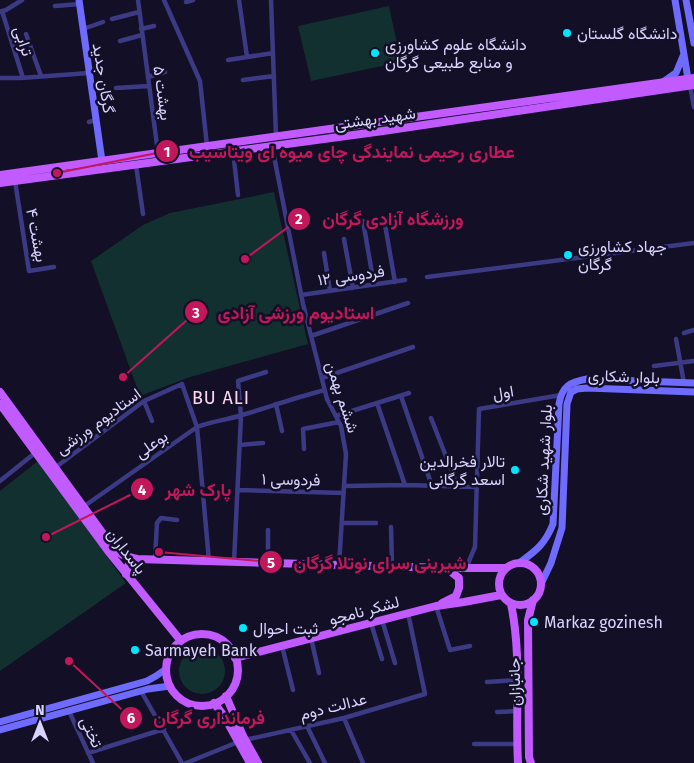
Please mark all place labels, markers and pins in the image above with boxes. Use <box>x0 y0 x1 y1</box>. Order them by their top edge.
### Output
place label: دانشگاه گلستان <box>577 24 677 43</box>
marker: دانشگاه گلستان <box>561 27 573 39</box>
place label: دانشگاه علوم کشاورزی و منابع طبیعی گرگان <box>385 35 527 74</box>
marker: دانشگاه علوم کشاورزی و منابع طبیعی گرگان <box>369 47 381 59</box>
callout: عطاری رحیمی نمایندگی چای میوه ای ویتاسیب <box>154 135 525 168</box>
callout: ورزشگاه آزادی گرگان <box>287 202 473 235</box>
place label: جهاد کشاورزی گرگان <box>578 237 667 275</box>
marker: جهاد کشاورزی گرگان <box>562 249 574 261</box>
callout: استادیوم ورزشی آزادی <box>183 296 385 329</box>
place label: تالار فخرالدین اسعد گرگانی <box>420 452 505 490</box>
marker: تالار فخرالدین اسعد گرگانی <box>509 464 521 476</box>
callout: پارک شهر <box>129 473 241 506</box>
callout: شیرینی سرای نوتلا گرگان <box>258 546 476 579</box>
place label: Markaz gozinesh <box>544 613 663 632</box>
marker: Markaz gozinesh <box>528 616 540 628</box>
place label: ثبت احوال <box>253 619 318 639</box>
marker: ثبت احوال <box>237 622 249 634</box>
place label: Sarmayeh Bank <box>145 641 258 660</box>
marker: Sarmayeh Bank <box>129 644 141 656</box>
callout: فرمانداری گرگان <box>119 701 275 734</box>

